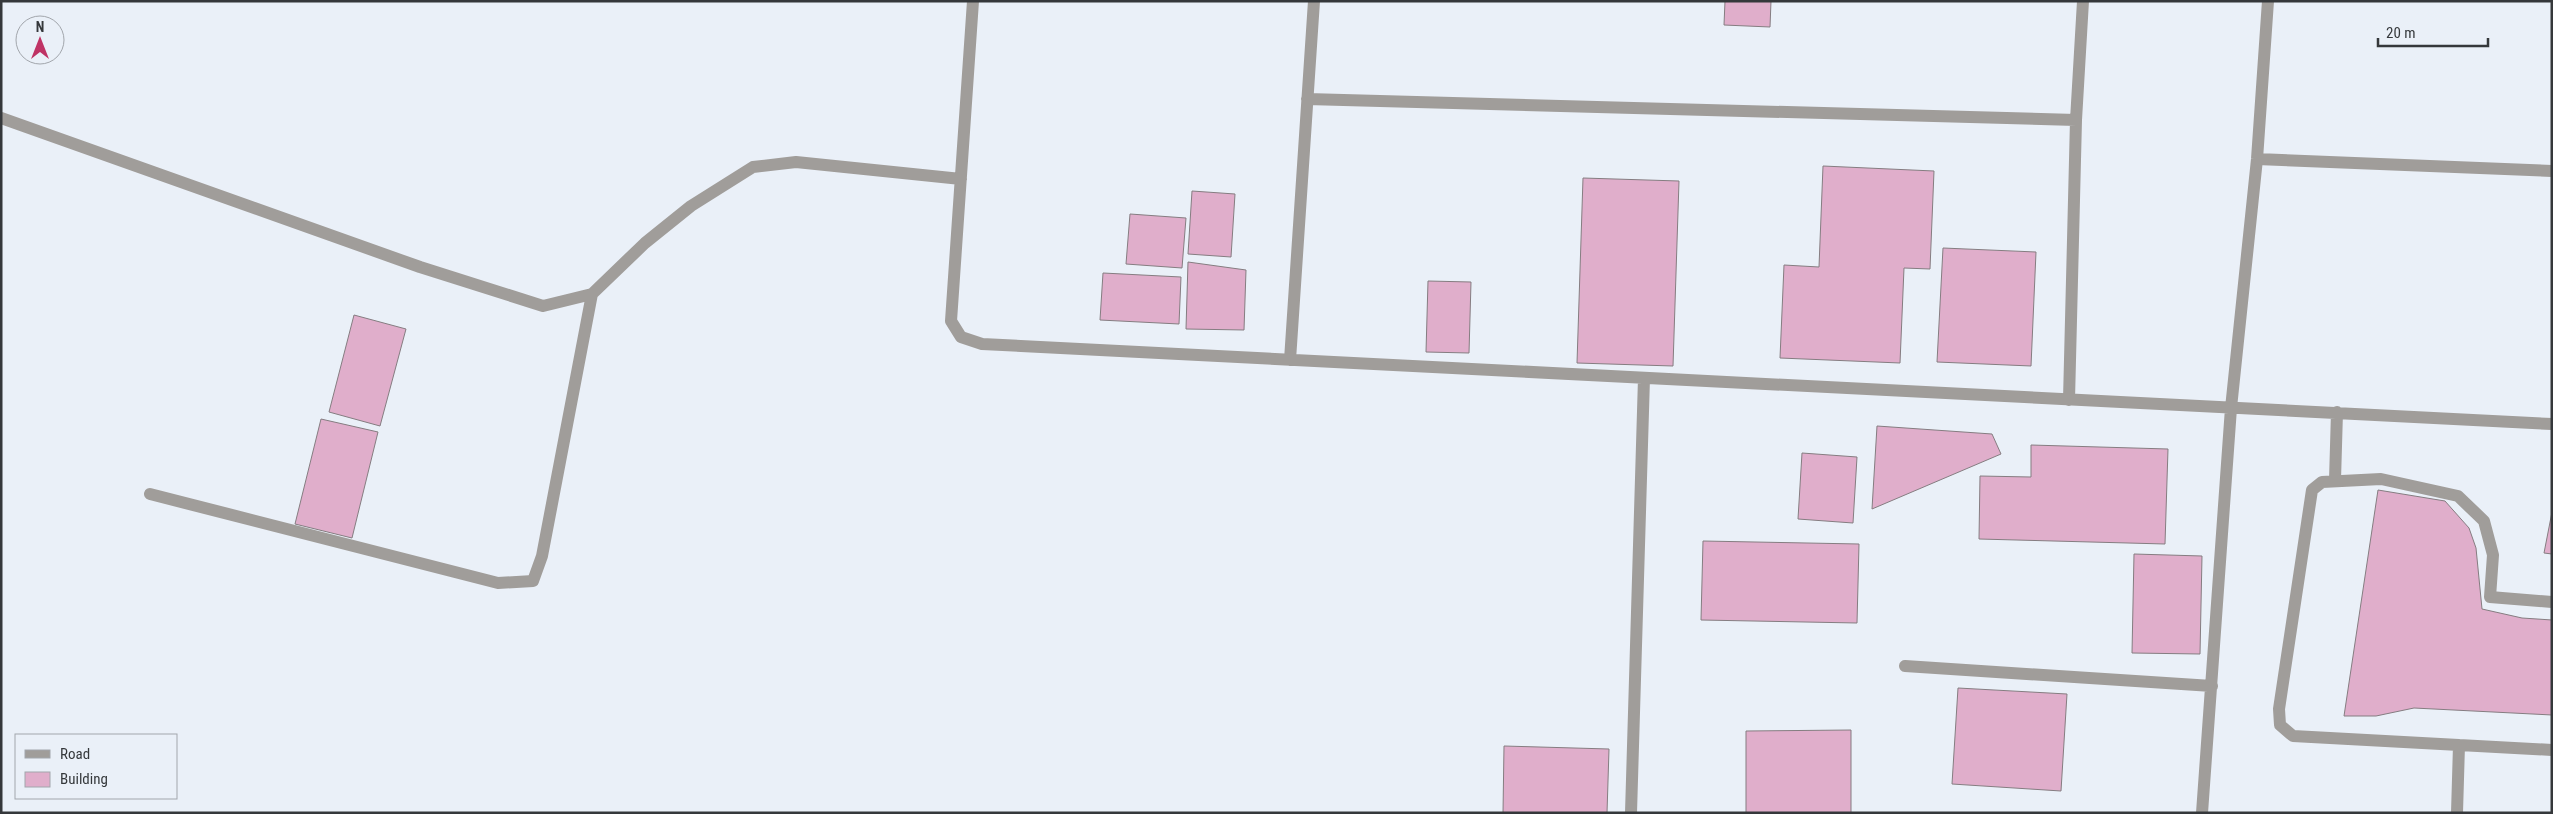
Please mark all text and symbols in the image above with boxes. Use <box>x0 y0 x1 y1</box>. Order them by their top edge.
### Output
north arrow <box>15 15 65 65</box>
scale bar <box>2378 15 2488 47</box>
text: N <box>36 19 44 35</box>
text: 20 m <box>2386 24 2416 42</box>
legend <box>15 734 178 799</box>
text: Road <box>60 745 90 763</box>
text: Building <box>60 770 108 788</box>

